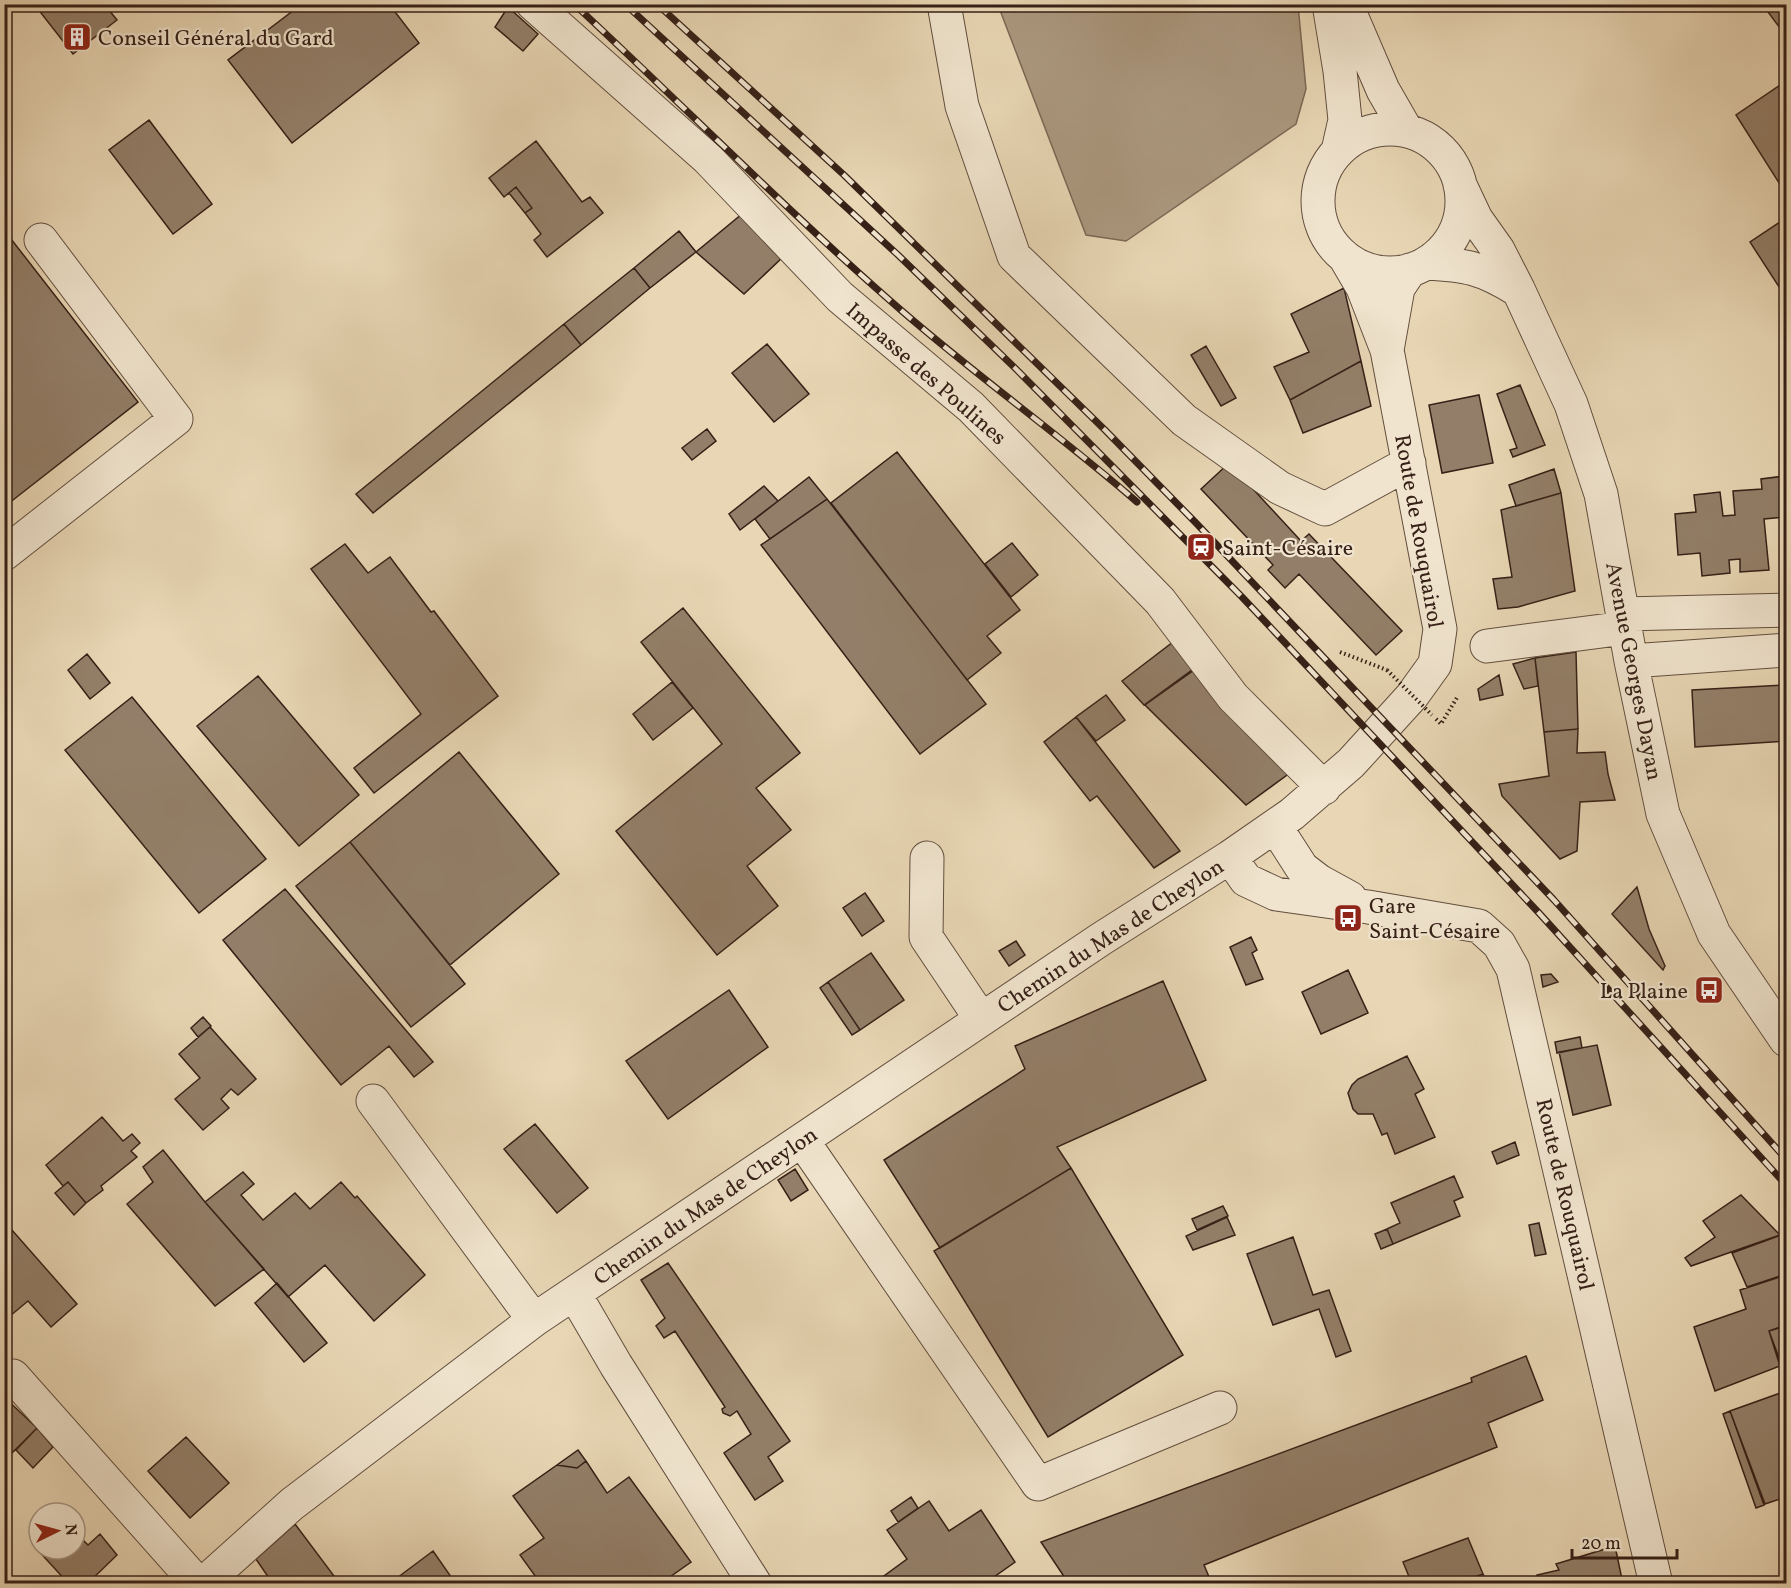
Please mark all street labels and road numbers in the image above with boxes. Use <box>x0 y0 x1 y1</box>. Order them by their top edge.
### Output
street label: Impasse des Poulines <box>838 296 1012 453</box>
street label: Route de Rouquairol <box>1385 432 1450 631</box>
street label: Avenue Georges Dayan <box>1596 560 1669 783</box>
street label: Chemin du Mas de Cheylon <box>992 852 1231 1022</box>
street label: Route de Rouquairol <box>1526 1095 1601 1294</box>
street label: Chemin du Mas de Cheylon <box>588 1120 825 1294</box>

